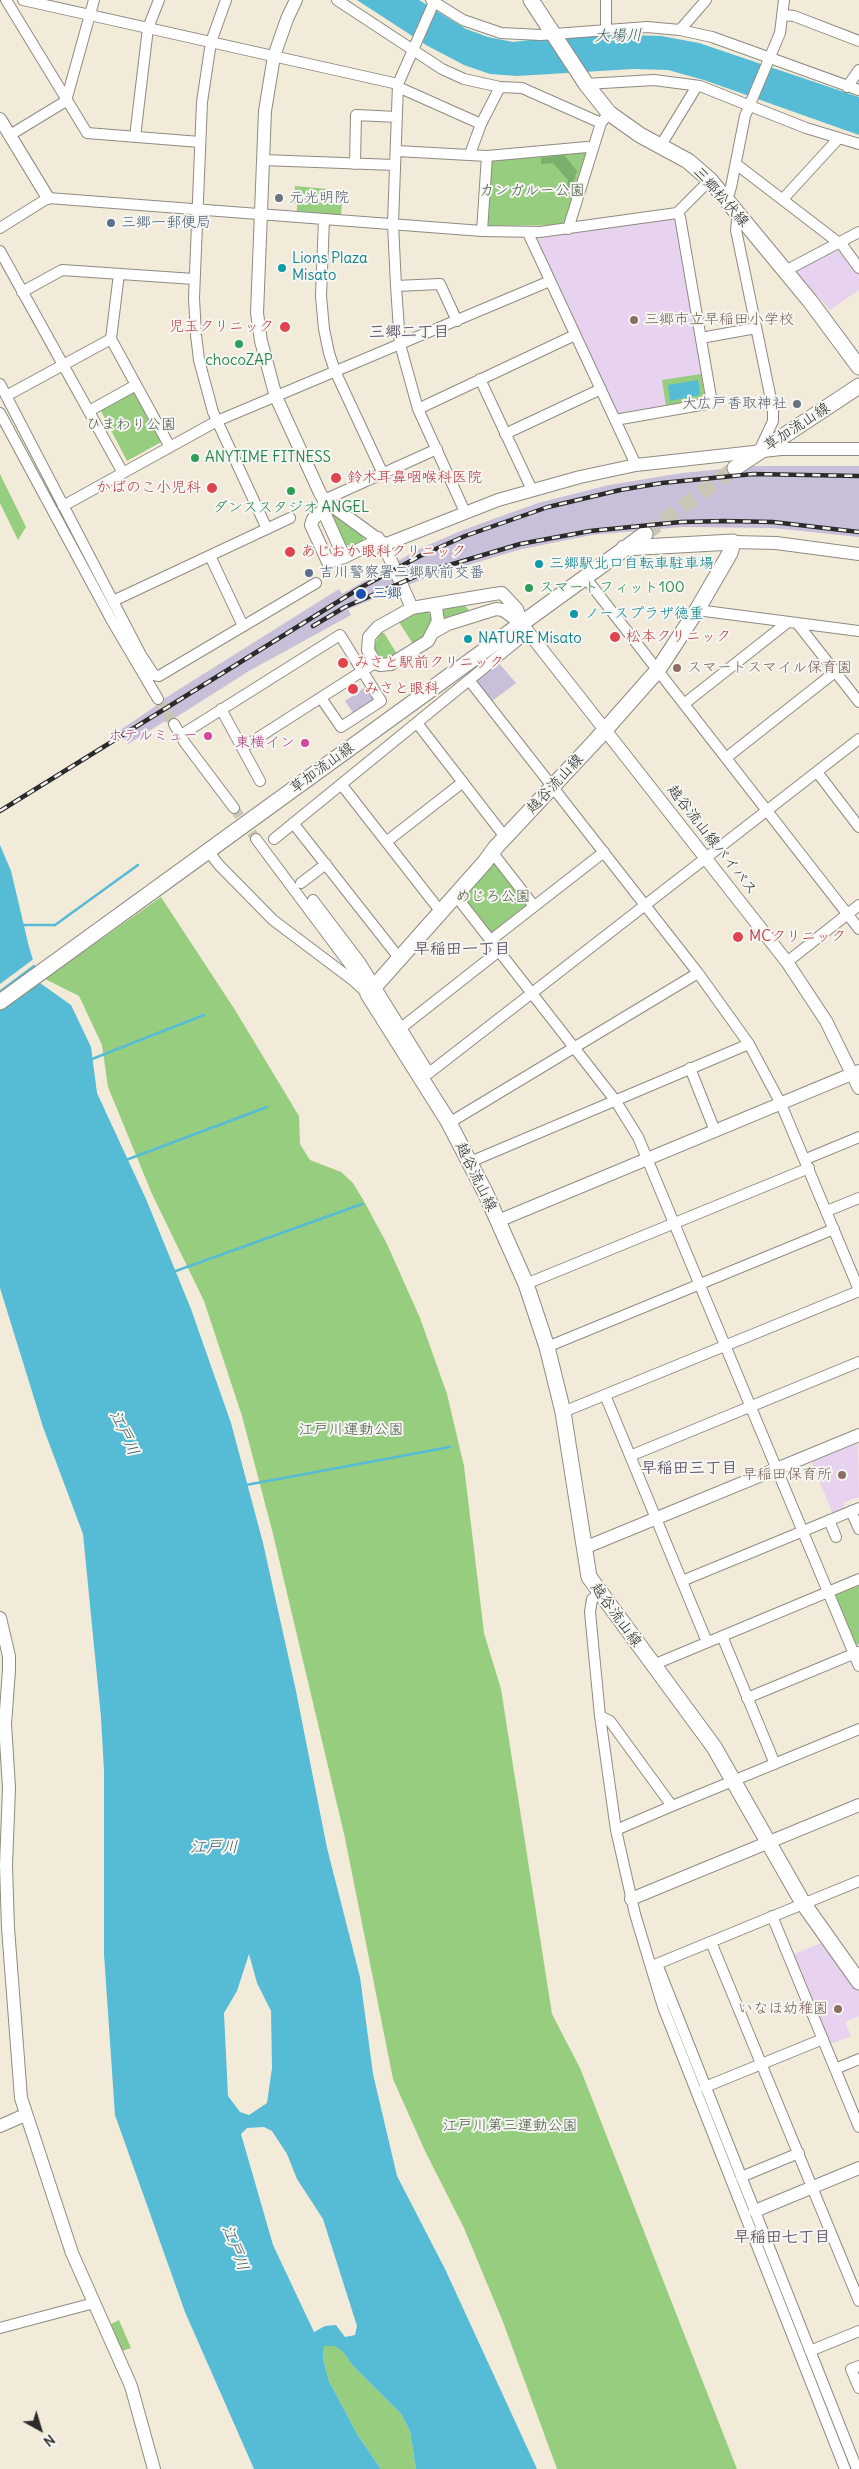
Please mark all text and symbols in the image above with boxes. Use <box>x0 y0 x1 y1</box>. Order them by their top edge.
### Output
water label: 大場川 <box>594 26 642 46</box>
street label: 三郷松伏線 <box>689 163 753 231</box>
park label: カンガルー公園 <box>479 182 585 200</box>
place label: 元光明院 <box>289 189 349 207</box>
marker: 元光明院 <box>273 192 285 204</box>
place label: 三郷一郵便局 <box>121 214 211 232</box>
marker: 三郷一郵便局 <box>105 217 117 229</box>
place label: Lions Plaza Misato <box>292 250 368 285</box>
marker: Lions Plaza Misato <box>276 262 288 274</box>
place label: 三郷市立早稲田小学校 <box>644 311 794 329</box>
marker: 三郷市立早稲田小学校 <box>628 314 640 326</box>
place label: 児玉クリニック <box>169 318 274 336</box>
marker: 児玉クリニック <box>278 320 292 334</box>
district label: 三郷二丁目 <box>369 322 449 342</box>
marker: chocoZAP <box>233 338 245 350</box>
place label: chocoZAP <box>205 352 273 370</box>
place label: 大広戸香取神社 <box>682 395 787 413</box>
marker: 大広戸香取神社 <box>791 398 803 410</box>
street label: 草加流山線 <box>761 399 833 455</box>
park label: ひまわり公園 <box>86 416 176 434</box>
place label: ANYTIME FITNESS <box>205 449 331 467</box>
marker: ANYTIME FITNESS <box>189 452 201 464</box>
place label: 鈴木耳鼻咽喉科医院 <box>347 469 482 487</box>
marker: 鈴木耳鼻咽喉科医院 <box>329 471 343 485</box>
place label: かばのこ小児科 <box>96 479 201 497</box>
marker: かばのこ小児科 <box>205 481 219 495</box>
marker: ダンススタジオ ANGEL <box>285 485 297 497</box>
place label: ダンススタジオ ANGEL <box>213 499 369 517</box>
place label: あじおか眼科クリニック <box>301 543 466 561</box>
marker: あじおか眼科クリニック <box>283 545 297 559</box>
place label: 三郷駅北口自転車駐車場 <box>549 555 714 573</box>
marker: 三郷駅北口自転車駐車場 <box>533 558 545 570</box>
place label: 吉川警察署三郷駅前交番 <box>319 564 484 582</box>
marker: 吉川警察署三郷駅前交番 <box>303 567 315 579</box>
place label: スマートフィット100 <box>539 579 685 597</box>
marker: スマートフィット100 <box>523 582 535 594</box>
place label: 三郷 <box>372 585 402 603</box>
marker: 三郷 <box>354 587 368 601</box>
place label: ノースプラザ徳重 <box>584 605 704 623</box>
marker: ノースプラザ徳重 <box>568 608 580 620</box>
place label: 松本クリニック <box>626 628 731 646</box>
place label: NATURE Misato <box>478 630 582 648</box>
marker: 松本クリニック <box>608 630 622 644</box>
marker: NATURE Misato <box>462 633 474 645</box>
place label: みさと駅前クリニック <box>354 654 504 672</box>
marker: みさと駅前クリニック <box>336 656 350 670</box>
place label: スマートスマイル保育園 <box>687 659 852 677</box>
marker: スマートスマイル保育園 <box>671 662 683 674</box>
place label: みさと眼科 <box>364 680 439 698</box>
marker: みさと眼科 <box>346 682 360 696</box>
place label: ホテルミュー <box>108 727 198 745</box>
marker: ホテルミュー <box>202 730 214 742</box>
place label: 東横イン <box>235 734 295 752</box>
marker: 東横イン <box>299 737 311 749</box>
street label: 草加流山線 <box>286 739 358 797</box>
street label: 越谷流山線 <box>523 750 587 818</box>
street label: 越谷流山線バイパス <box>663 781 761 899</box>
park label: めじろ公園 <box>456 888 530 906</box>
place label: MCクリニック <box>749 928 846 946</box>
marker: MCクリニック <box>731 930 745 944</box>
district label: 早稲田一丁目 <box>414 939 510 959</box>
street label: 越谷流山線 <box>451 1139 501 1215</box>
water label: 江戸川 <box>105 1407 143 1459</box>
park label: 江戸川運動公園 <box>299 1421 403 1439</box>
district label: 早稲田三丁目 <box>641 1458 737 1478</box>
place label: 早稲田保育所 <box>742 1466 832 1484</box>
marker: 早稲田保育所 <box>836 1469 848 1481</box>
street label: 越谷流山線 <box>587 1579 645 1651</box>
water label: 江戸川 <box>190 1837 238 1857</box>
place label: いなほ幼稚園 <box>738 2000 828 2018</box>
marker: いなほ幼稚園 <box>832 2003 844 2015</box>
park label: 江戸川第三運動公園 <box>443 2117 577 2135</box>
water label: 江戸川 <box>217 2222 253 2274</box>
district label: 早稲田七丁目 <box>734 2227 830 2247</box>
north arrow <box>15 2404 65 2454</box>
text: N <box>40 2431 59 2451</box>

